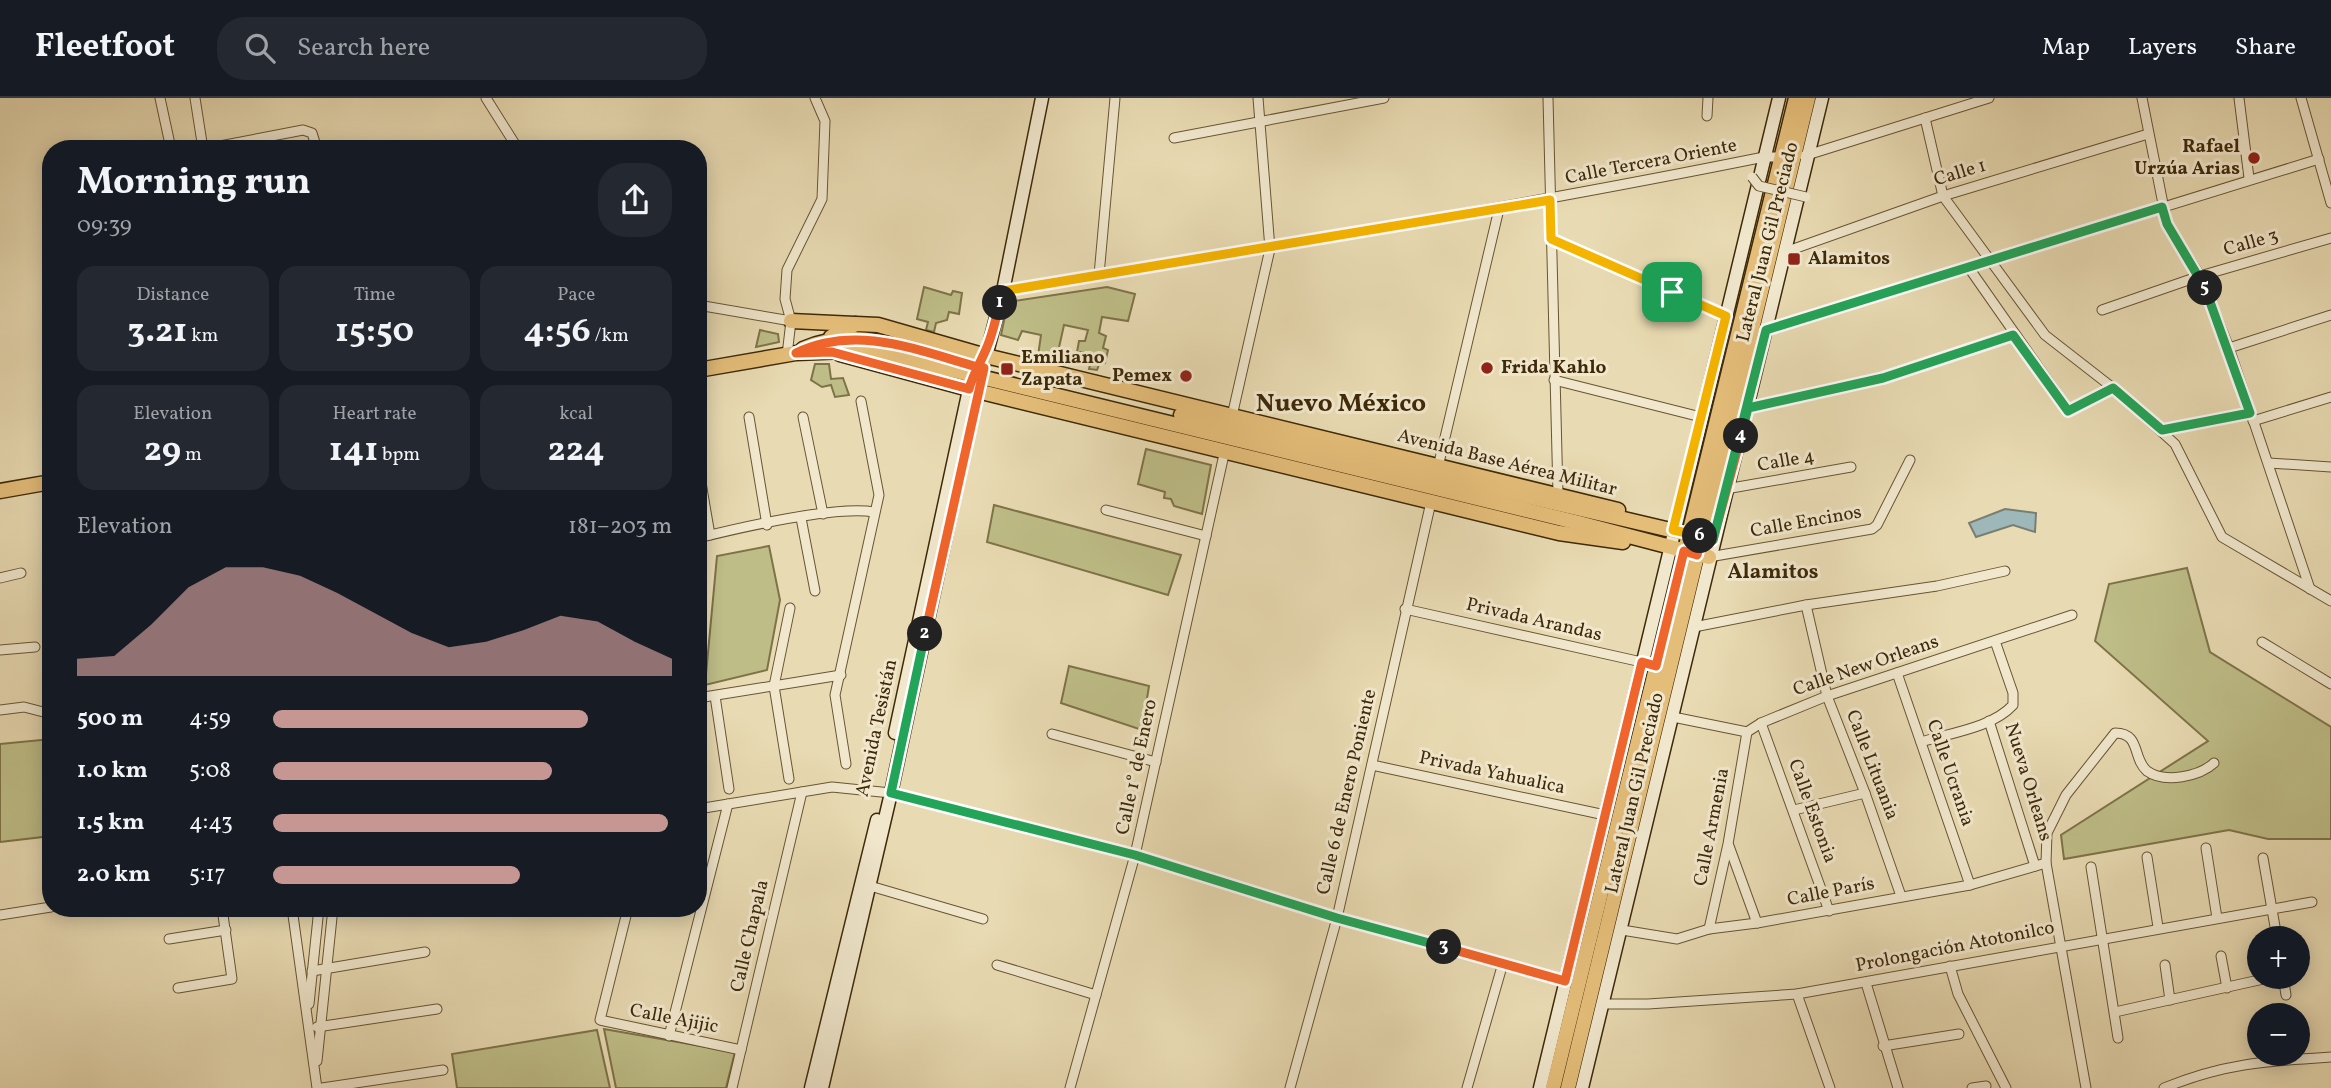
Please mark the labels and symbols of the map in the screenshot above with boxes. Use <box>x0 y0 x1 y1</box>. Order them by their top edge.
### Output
street label: Calle Tercera Oriente <box>1563 133 1739 191</box>
place label: Rafael Urzúa Arias <box>2134 134 2240 182</box>
street label: Lateral Juan Gil Preciado <box>1731 139 1805 345</box>
marker: Rafael Urzúa Arias <box>2246 150 2262 166</box>
street label: Calle 1 <box>1931 153 1989 193</box>
street label: Calle 3 <box>2221 223 2281 263</box>
place label: Alamitos <box>1808 246 1890 272</box>
marker: Alamitos <box>1786 251 1802 267</box>
pin <box>1642 262 1702 322</box>
pin: 5 <box>2188 270 2222 306</box>
pin: 1 <box>982 286 1018 320</box>
place label: Emiliano Zapata <box>1021 345 1105 393</box>
place label: Frida Kahlo <box>1501 355 1607 381</box>
marker: Frida Kahlo <box>1479 360 1495 376</box>
marker: Emiliano Zapata <box>999 361 1015 377</box>
place label: Pemex <box>1112 363 1172 389</box>
marker: Pemex <box>1178 368 1194 384</box>
district label: Nuevo México <box>1256 386 1426 422</box>
pin: 4 <box>1724 418 1758 454</box>
street label: Avenida Base Aérea Militar <box>1394 423 1620 503</box>
street label: Calle 4 <box>1755 443 1817 479</box>
street label: Calle Encinos <box>1748 499 1864 545</box>
pin: 6 <box>1682 518 1718 554</box>
district label: Alamitos <box>1728 558 1818 587</box>
street label: Privada Arandas <box>1464 592 1604 648</box>
pin: 2 <box>908 616 942 652</box>
street label: Calle New Orleans <box>1790 629 1942 703</box>
street label: Avenida Tesistán <box>850 657 904 799</box>
street label: Calle 6 de Enero Poniente <box>1311 687 1383 897</box>
street label: Lateral Juan Gil Preciado <box>1599 690 1671 896</box>
street label: Calle 1° de Enero <box>1110 697 1164 837</box>
street label: Calle Lituania <box>1839 706 1905 824</box>
street label: Calle Ucrania <box>1920 716 1980 830</box>
street label: Nueva Orleans <box>1998 720 2058 844</box>
street label: Privada Yahualica <box>1417 745 1567 801</box>
street label: Calle Estonia <box>1781 755 1843 867</box>
street label: Calle Armenia <box>1688 766 1736 888</box>
street label: Calle París <box>1785 871 1877 913</box>
street label: Calle Chapala <box>724 877 776 995</box>
street label: Prolongación Atotonilco <box>1853 915 2057 979</box>
pin: 3 <box>1426 930 1462 964</box>
street label: Calle Ajijic <box>627 998 721 1040</box>

